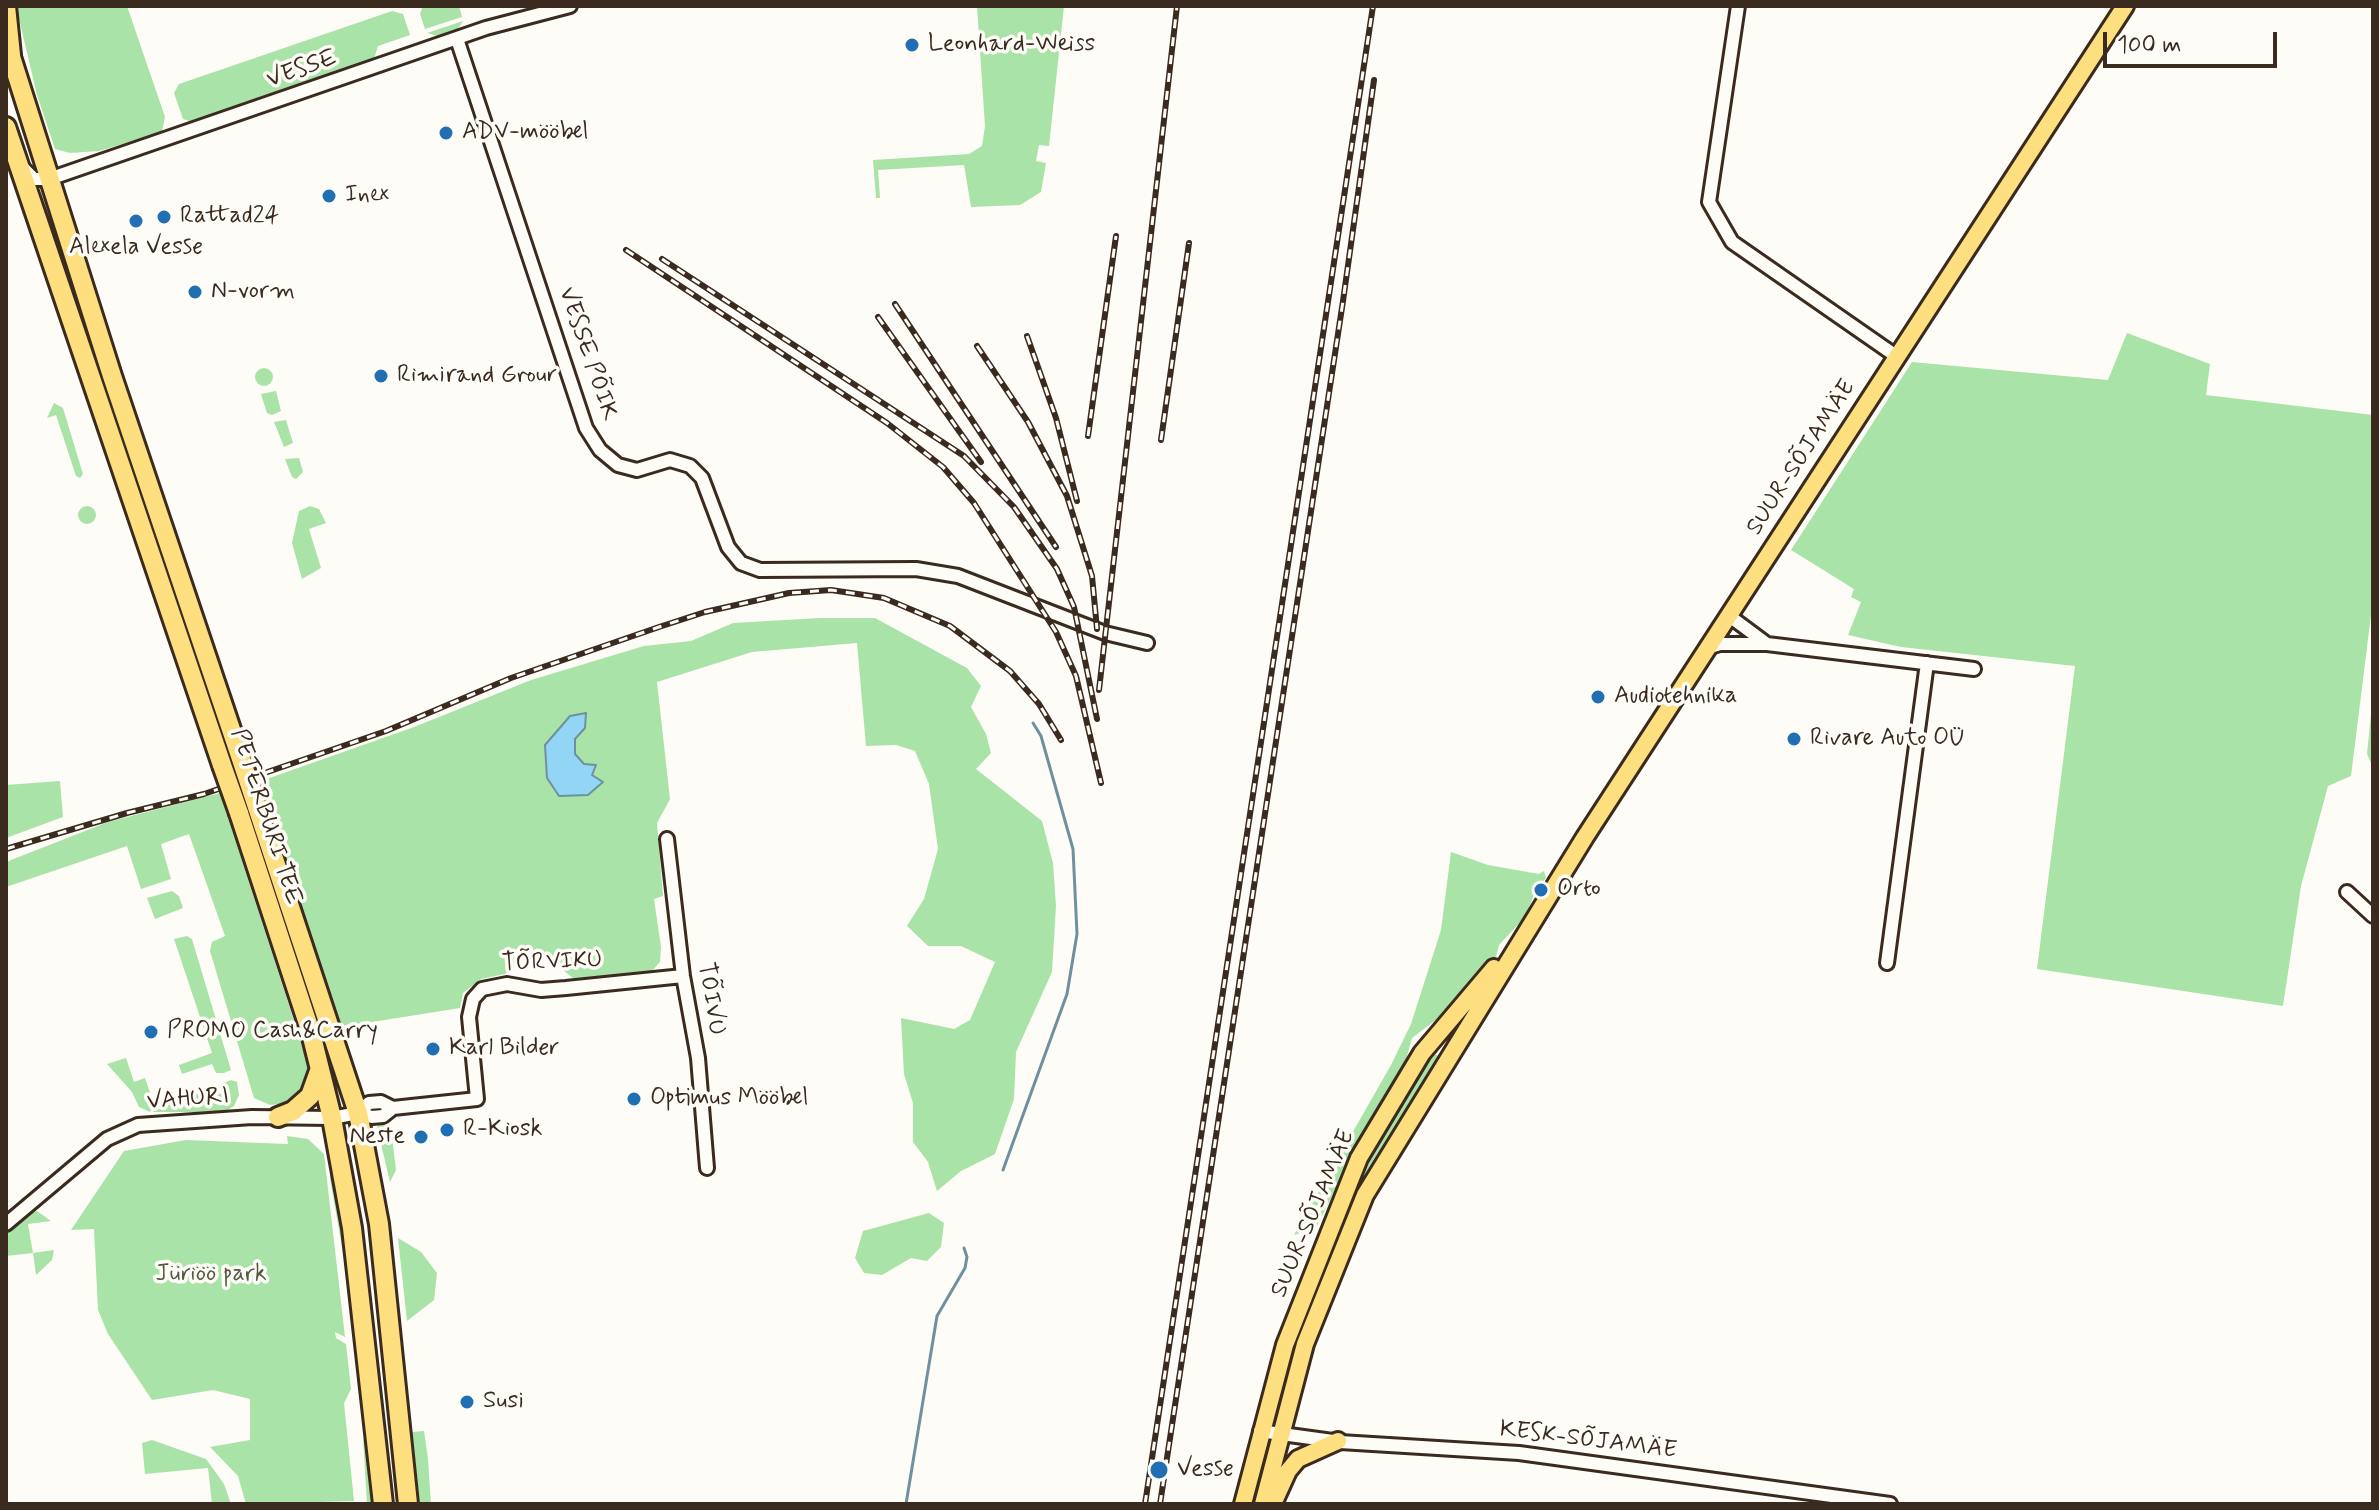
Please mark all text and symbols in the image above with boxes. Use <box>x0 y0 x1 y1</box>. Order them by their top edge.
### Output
scale bar <box>2107 16 2281 66</box>
text: 100 m <box>2117 30 2181 61</box>
place label: Leonhard-Weiss <box>928 31 1095 59</box>
marker: Leonhard-Weiss <box>903 36 921 54</box>
street label: VESSE <box>263 45 341 95</box>
place label: ADV-mööbel <box>462 119 589 147</box>
marker: ADV-mööbel <box>437 124 455 142</box>
place label: Inex <box>345 182 389 210</box>
marker: Inex <box>320 187 338 205</box>
place label: Rattad24 <box>180 203 279 231</box>
marker: Rattad24 <box>155 208 173 226</box>
marker: Alexela Vesse <box>127 212 145 230</box>
place label: Alexela Vesse <box>69 234 203 262</box>
place label: N-vorm <box>211 278 295 306</box>
marker: N-vorm <box>186 283 204 301</box>
street label: VESSE PÕIK <box>551 284 623 424</box>
place label: Rimirand Grour <box>397 362 557 390</box>
marker: Rimirand Grour <box>372 367 390 385</box>
street label: SUUR-SÕJAMÄE <box>1741 375 1863 541</box>
place label: Audiotehnika <box>1614 683 1737 711</box>
marker: Audiotehnika <box>1589 688 1607 706</box>
street label: PETERBURI TEE <box>223 725 307 909</box>
place label: Rivare Auto OÜ <box>1810 725 1965 753</box>
marker: Rivare Auto OÜ <box>1785 730 1803 748</box>
place label: Orto <box>1557 876 1601 904</box>
marker: Orto <box>1532 881 1550 899</box>
street label: TÕRVIKU <box>501 947 603 979</box>
street label: TÕIVU <box>690 961 730 1037</box>
place label: PROMO Cash&Carry <box>167 1018 378 1046</box>
marker: PROMO Cash&Carry <box>142 1023 160 1041</box>
place label: Karl Bilder <box>449 1035 559 1063</box>
marker: Karl Bilder <box>424 1040 442 1058</box>
street label: VAHURI <box>146 1083 230 1117</box>
place label: Optimus Mööbel <box>650 1085 808 1113</box>
marker: Optimus Mööbel <box>625 1090 643 1108</box>
place label: R-Kiosk <box>463 1116 542 1144</box>
marker: R-Kiosk <box>438 1121 456 1139</box>
place label: Neste <box>349 1123 405 1151</box>
street label: SUUR-SÕJAMÄE <box>1266 1126 1362 1302</box>
marker: Neste <box>412 1128 430 1146</box>
park label: Jüriöö park <box>155 1261 267 1289</box>
place label: Susi <box>483 1388 524 1416</box>
marker: Susi <box>458 1393 476 1411</box>
street label: KESK-SÕJAMÄE <box>1498 1416 1678 1466</box>
place label: Vesse <box>1177 1456 1234 1484</box>
marker: Vesse <box>1148 1459 1170 1481</box>

